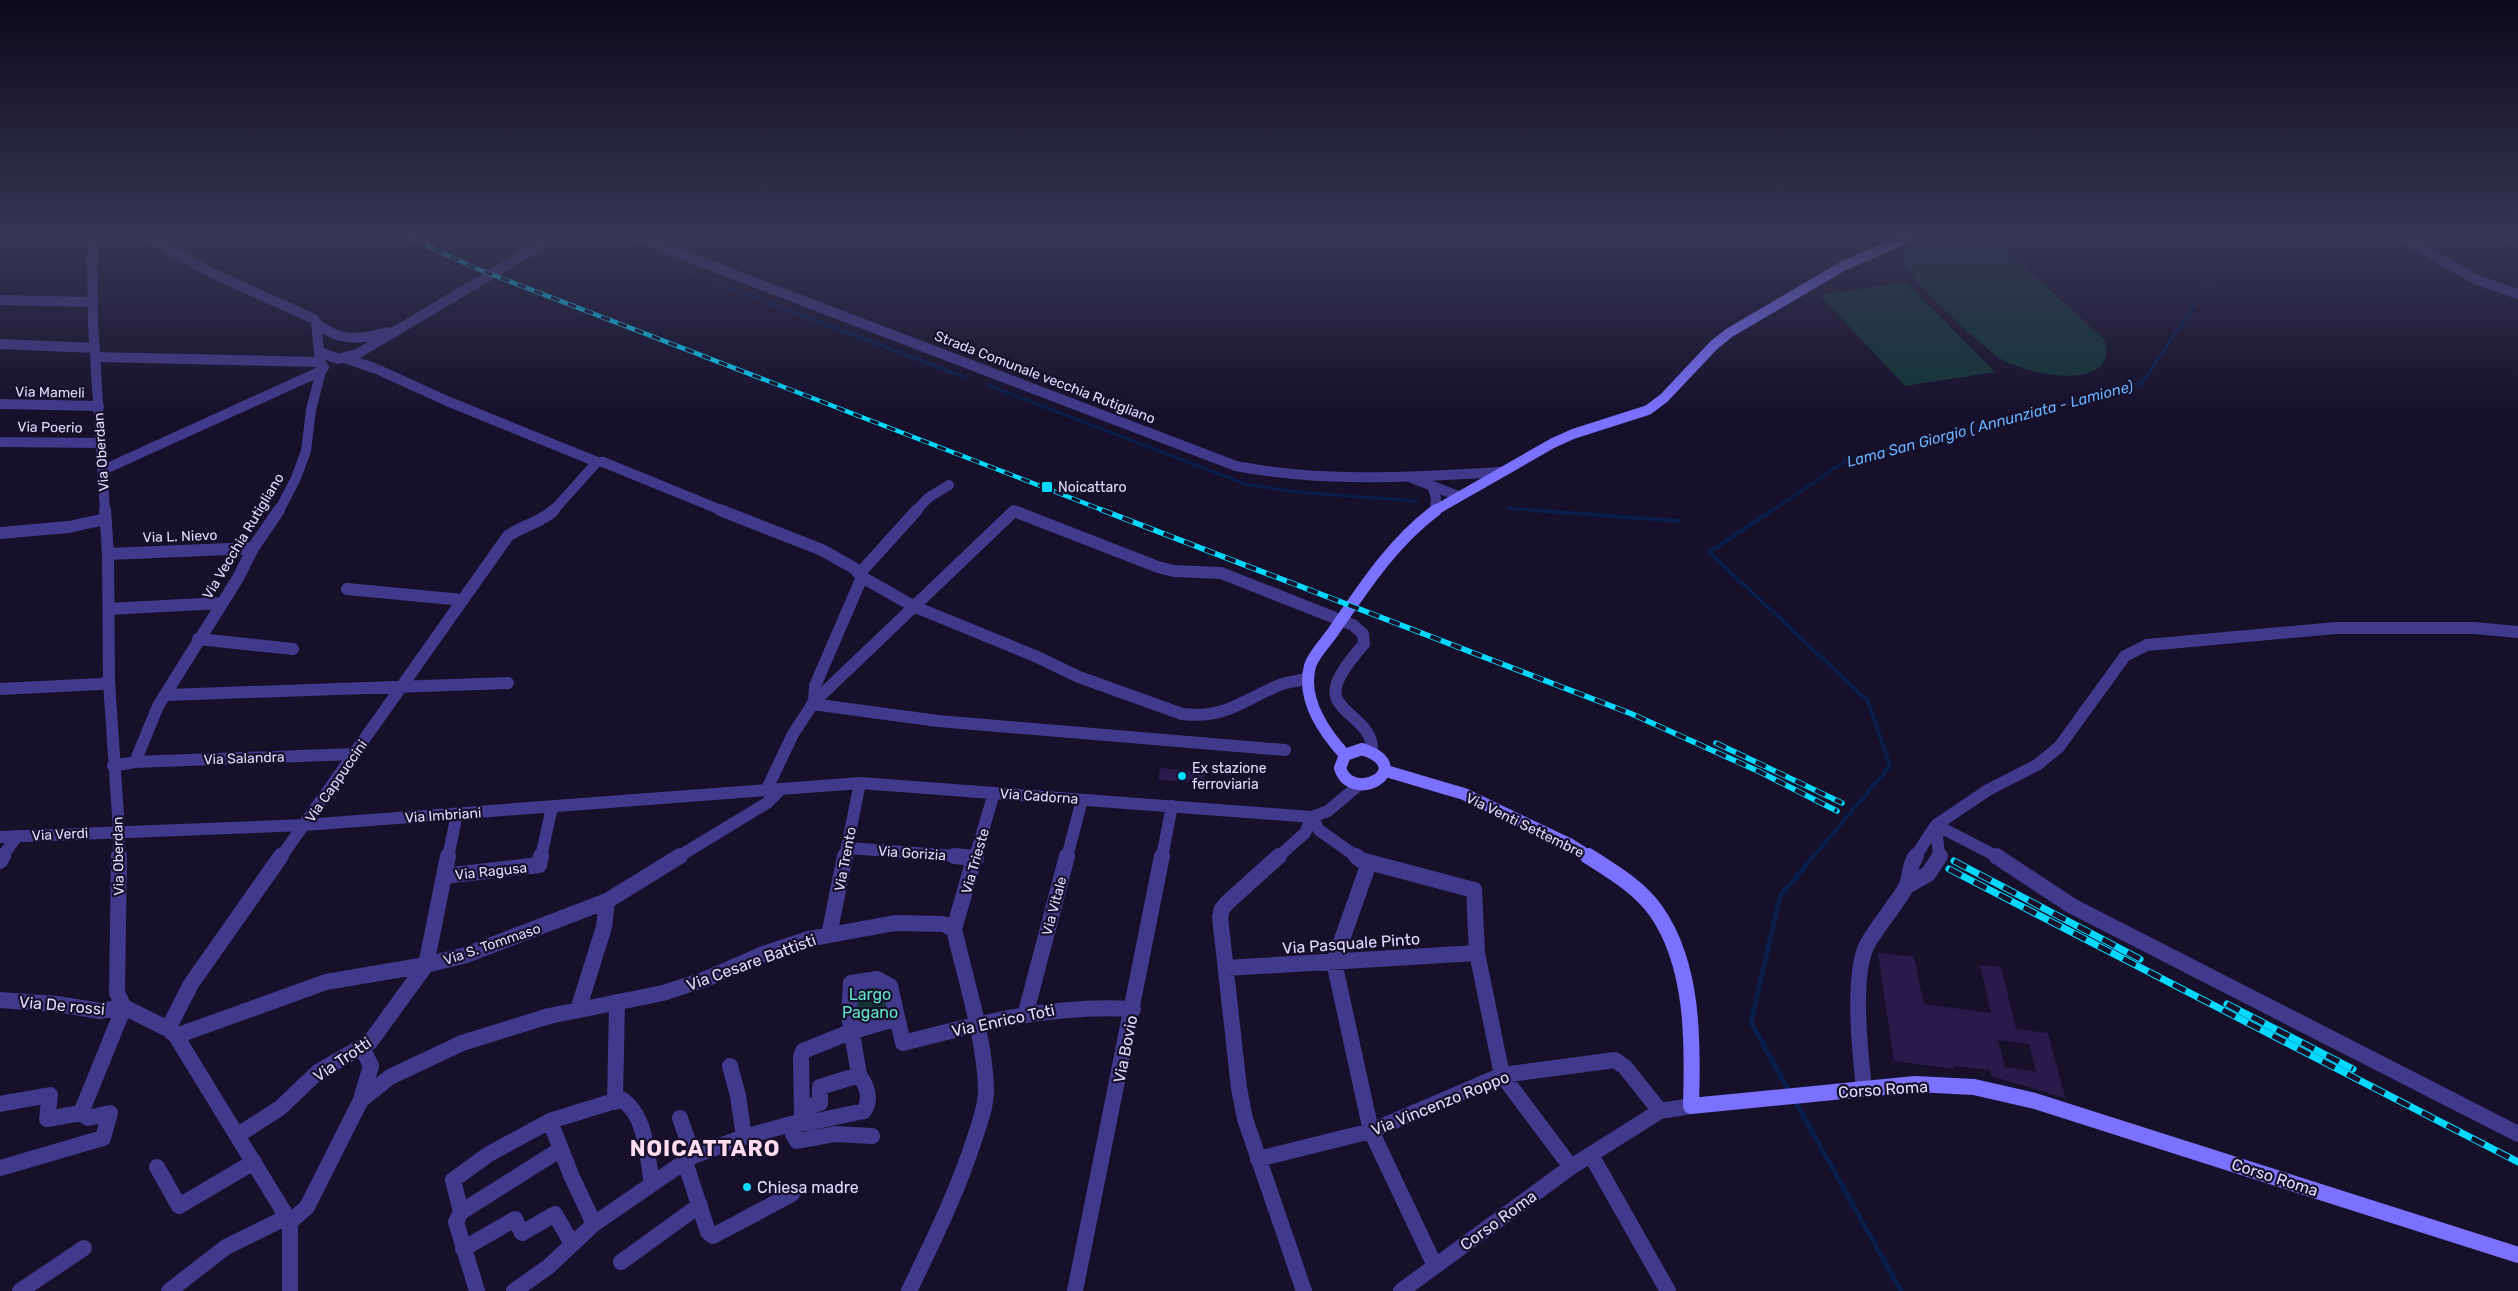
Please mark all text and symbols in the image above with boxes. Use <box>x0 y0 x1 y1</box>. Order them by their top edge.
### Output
street label: Strada Comunale vecchia Rutigliano <box>932 327 1158 428</box>
water label: Lama San Giorgio ( Annunziata - Lamione) <box>1845 377 2135 471</box>
street label: Via Mameli <box>15 383 85 402</box>
street label: Via Oberdan <box>90 412 113 492</box>
street label: Via Poerio <box>17 418 83 437</box>
street label: Via Vecchia Rutigliano <box>199 470 288 602</box>
place label: Noicattaro <box>1058 479 1126 496</box>
marker: Noicattaro <box>1040 480 1054 494</box>
street label: Via L. Nievo <box>142 527 218 546</box>
street label: Via Cappuccini <box>302 737 371 826</box>
street label: Via Salandra <box>203 749 285 768</box>
place label: Ex stazione ferroviaria <box>1192 760 1267 793</box>
marker: Ex stazione ferroviaria <box>1176 770 1188 782</box>
street label: Via Cadorna <box>999 785 1079 808</box>
street label: Via Venti Settembre <box>1463 789 1587 862</box>
street label: Via Imbriani <box>404 804 482 827</box>
street label: Via Oberdan <box>109 816 128 896</box>
street label: Via Verdi <box>31 825 89 844</box>
street label: Via Trento <box>831 825 860 893</box>
street label: Via Trieste <box>958 826 993 896</box>
street label: Via Gorizia <box>877 843 947 864</box>
street label: Via Ragusa <box>454 859 528 884</box>
street label: Via Vitale <box>1038 875 1071 937</box>
street label: Via S. Tommaso <box>441 920 543 969</box>
street label: Via Pasquale Pinto <box>1281 929 1421 958</box>
street label: Via Cesare Battisti <box>684 930 819 995</box>
park label: Largo Pagano <box>842 985 898 1022</box>
street label: Via De rossi <box>18 992 106 1019</box>
street label: Via Enrico Toti <box>950 1000 1056 1041</box>
street label: Via Bovio <box>1110 1014 1141 1085</box>
street label: Via Trotti <box>310 1033 375 1086</box>
street label: Via Vincenzo Roppo <box>1368 1067 1512 1140</box>
street label: Corso Roma <box>1838 1077 1928 1102</box>
district label: NOICATTARO <box>630 1135 780 1162</box>
street label: Corso Roma <box>2229 1155 2320 1200</box>
place label: Chiesa madre <box>757 1178 859 1197</box>
marker: Chiesa madre <box>741 1181 753 1193</box>
street label: Corso Roma <box>1456 1186 1540 1254</box>

